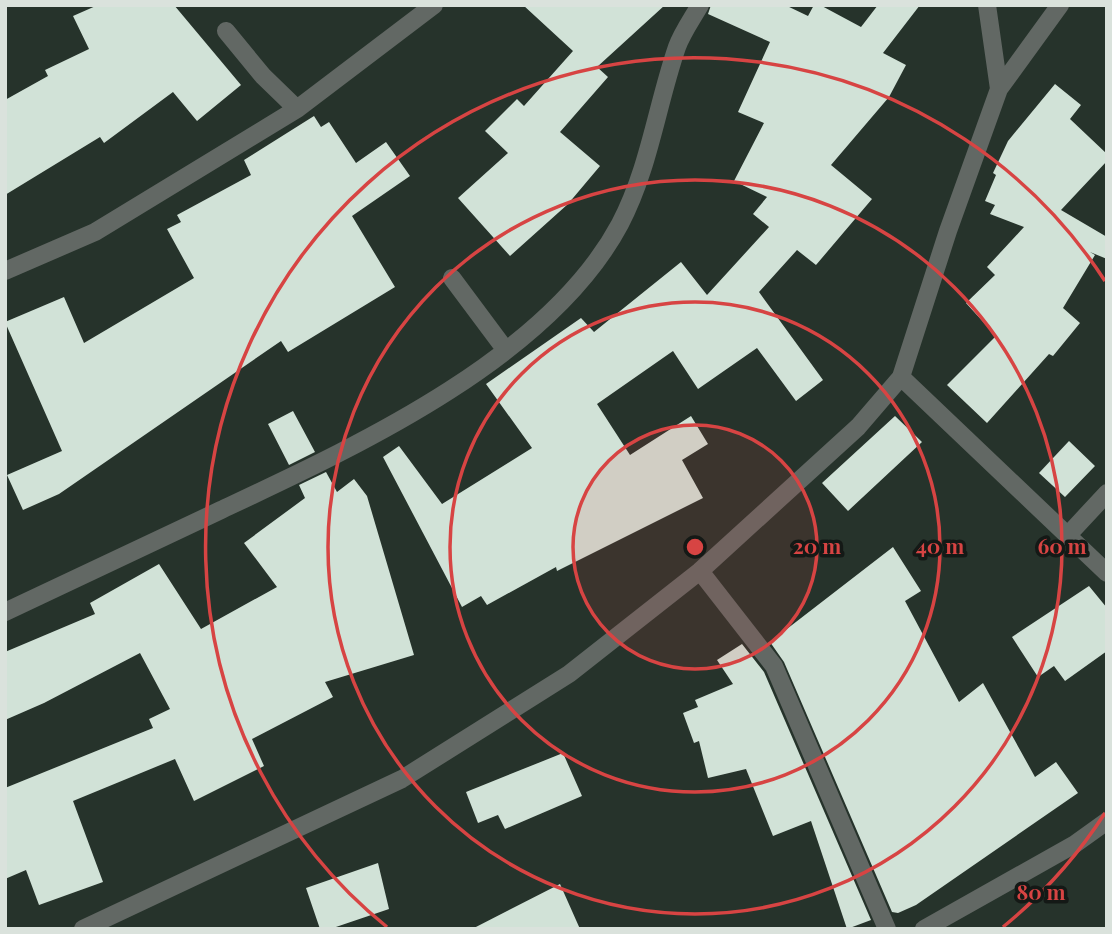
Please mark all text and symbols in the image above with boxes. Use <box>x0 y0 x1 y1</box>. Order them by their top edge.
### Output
text: 20 m <box>793 531 841 559</box>
text: 40 m <box>916 531 964 559</box>
text: 60 m <box>1037 531 1087 559</box>
centre of rings <box>683 535 707 559</box>
text: 80 m <box>1016 877 1066 905</box>

